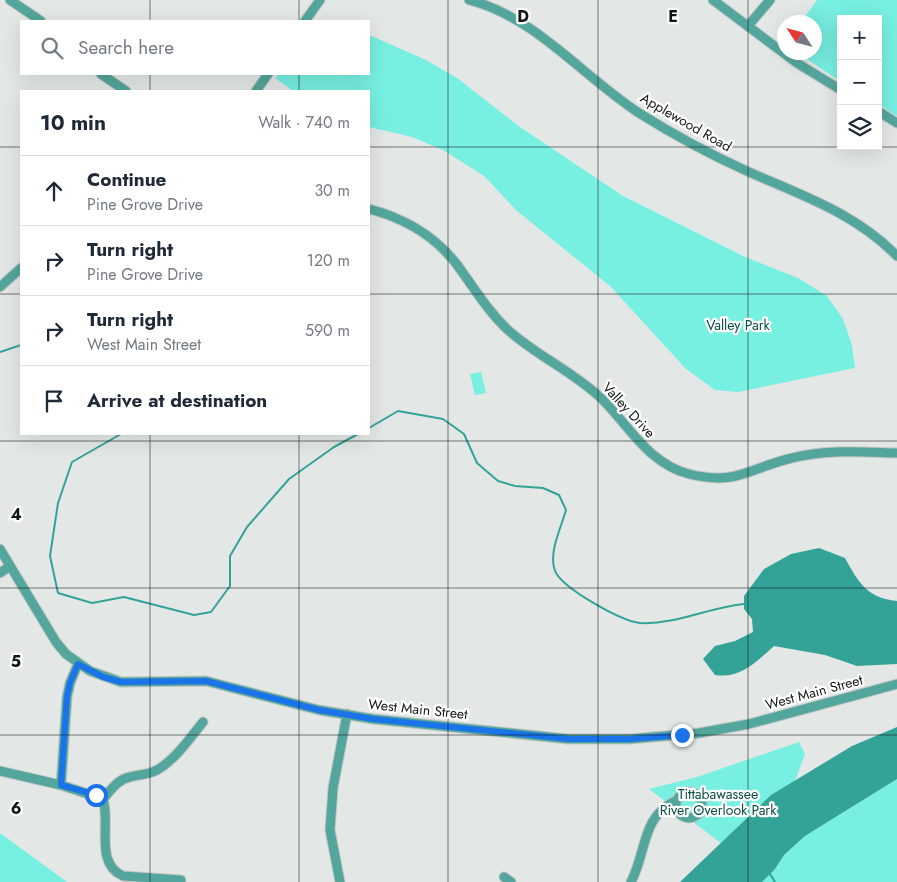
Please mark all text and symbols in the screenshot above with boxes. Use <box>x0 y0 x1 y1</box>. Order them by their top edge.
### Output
text: D <box>517 5 529 28</box>
text: E <box>668 5 678 28</box>
north arrow <box>777 15 822 60</box>
map controls <box>837 15 882 150</box>
button: + <box>837 15 882 60</box>
search box <box>20 20 370 75</box>
icon: search <box>38 34 66 62</box>
text: Search here <box>78 34 174 61</box>
button: − <box>837 60 882 105</box>
street label: Applewood Road <box>637 88 735 156</box>
button: layers <box>837 105 882 150</box>
text: 10 min <box>40 108 106 138</box>
text: Walk · 740 m <box>258 111 350 134</box>
text: Continue <box>87 166 166 193</box>
icon: ahead <box>40 177 68 205</box>
text: 30 m <box>314 179 350 202</box>
text: Pine Grove Drive <box>87 193 203 216</box>
text: Turn right <box>87 236 173 263</box>
icon: right <box>40 247 68 275</box>
text: 120 m <box>307 249 350 272</box>
text: Pine Grove Drive <box>87 263 203 286</box>
text: Turn right <box>87 306 173 333</box>
park label: Valley Park <box>706 315 770 335</box>
icon: right <box>40 317 68 345</box>
text: 590 m <box>305 319 350 342</box>
text: West Main Street <box>87 333 201 356</box>
street label: Valley Drive <box>598 378 660 442</box>
icon: arrive <box>40 387 68 415</box>
text: Arrive at destination <box>87 387 267 414</box>
text: 4 <box>10 503 22 526</box>
text: 5 <box>11 650 21 673</box>
street label: West Main Street <box>763 669 865 715</box>
street label: West Main Street <box>367 694 469 724</box>
route end <box>671 724 694 747</box>
route start <box>85 784 108 807</box>
park label: Tittabawassee River Overlook Park <box>660 784 777 820</box>
text: 6 <box>11 797 21 820</box>

